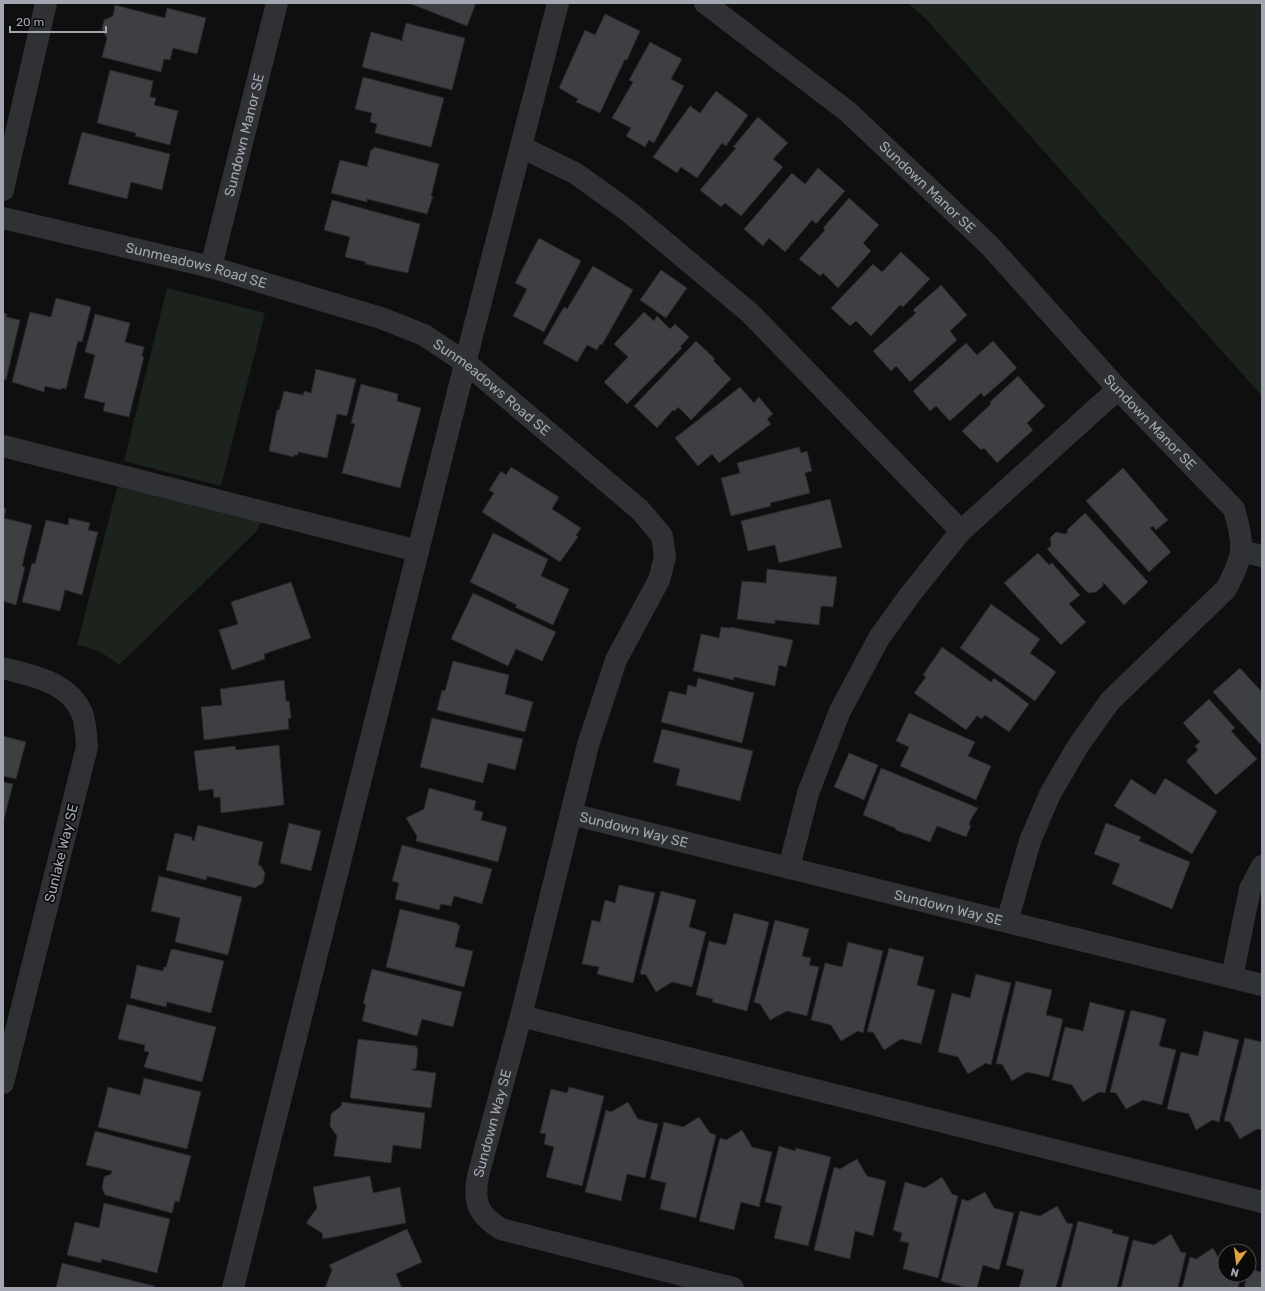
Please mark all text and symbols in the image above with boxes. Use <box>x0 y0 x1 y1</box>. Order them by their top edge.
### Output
scale bar <box>10 8 106 34</box>
text: 20 m <box>16 15 44 29</box>
street label: Sundown Manor SE <box>221 72 268 198</box>
street label: Sundown Manor SE <box>875 138 979 237</box>
street label: Sunmeadows Road SE <box>124 239 269 292</box>
street label: Sunmeadows Road SE <box>430 336 553 439</box>
street label: Sundown Manor SE <box>1100 371 1200 474</box>
street label: Sunlake Way SE <box>41 802 82 904</box>
street label: Sundown Way SE <box>578 808 690 852</box>
street label: Sundown Way SE <box>892 886 1004 929</box>
street label: Sundown Way SE <box>470 1068 515 1179</box>
north arrow <box>1217 1243 1257 1283</box>
text: N <box>1229 1265 1240 1279</box>

